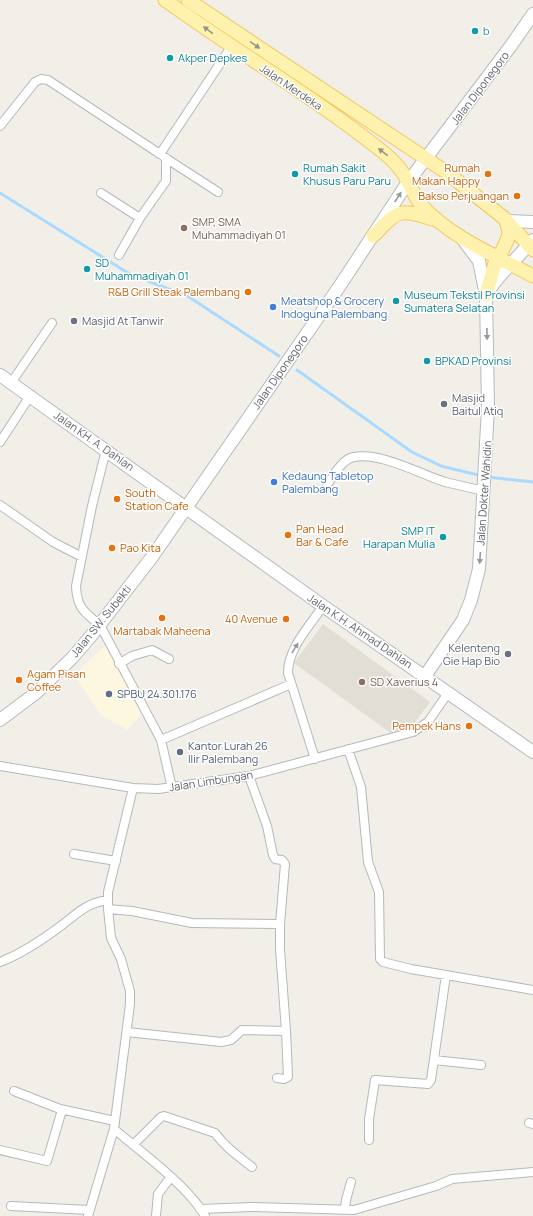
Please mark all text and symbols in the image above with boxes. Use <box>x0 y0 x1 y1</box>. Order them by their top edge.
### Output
place label: b <box>483 23 490 38</box>
one-way arrow <box>202 26 213 34</box>
marker: b <box>470 26 480 36</box>
one-way arrow <box>250 41 260 49</box>
street label: Jalan Diponegoro <box>447 48 512 127</box>
place label: Akper Depkes <box>178 50 247 65</box>
marker: Akper Depkes <box>165 53 175 63</box>
street label: Jalan Merdeka <box>257 60 326 113</box>
one-way arrow <box>378 148 389 157</box>
place label: Rumah Sakit Khusus Paru Paru <box>303 160 391 188</box>
place label: Rumah Makan Happy <box>412 160 480 188</box>
marker: Rumah Sakit Khusus Paru Paru <box>290 169 300 179</box>
marker: Rumah Makan Happy <box>483 169 493 179</box>
place label: Bakso Perjuangan <box>418 188 509 203</box>
marker: Bakso Perjuangan <box>512 191 522 201</box>
one-way arrow <box>394 192 402 202</box>
place label: SMP, SMA Muhammadiyah 01 <box>192 214 286 242</box>
marker: SMP, SMA Muhammadiyah 01 <box>179 223 189 233</box>
place label: SD Muhammadiyah 01 <box>95 255 189 283</box>
marker: SD Muhammadiyah 01 <box>82 264 92 274</box>
place label: R&B Grill Steak Palembang <box>108 284 240 299</box>
marker: R&B Grill Steak Palembang <box>243 287 253 297</box>
place label: Museum Tekstil Provinsi Sumatera Selatan <box>404 287 525 315</box>
place label: Meatshop & Grocery Indoguna Palembang <box>281 293 387 321</box>
marker: Museum Tekstil Provinsi Sumatera Selatan <box>391 296 401 306</box>
marker: Meatshop & Grocery Indoguna Palembang <box>268 302 278 312</box>
place label: Masjid At Tanwir <box>82 313 164 328</box>
marker: Masjid At Tanwir <box>69 316 79 326</box>
one-way arrow <box>483 328 490 340</box>
street label: Jalan Diponegoro <box>248 331 311 412</box>
place label: BPKAD Provinsi <box>435 353 511 368</box>
marker: BPKAD Provinsi <box>422 356 432 366</box>
place label: Masjid Baitul Atiq <box>452 390 503 418</box>
marker: Masjid Baitul Atiq <box>439 399 449 409</box>
street label: Jalan KH. A. Dahlan <box>51 407 137 474</box>
street label: Jalan Dokter Wahidin <box>472 440 495 546</box>
place label: Kedaung Tabletop Palembang <box>282 468 374 496</box>
marker: Kedaung Tabletop Palembang <box>269 477 279 487</box>
place label: South Station Cafe <box>125 485 189 513</box>
marker: South Station Cafe <box>112 494 122 504</box>
place label: Pan Head Bar & Cafe <box>296 521 349 549</box>
place label: SMP IT Harapan Mulia <box>363 523 435 551</box>
marker: Pan Head Bar & Cafe <box>283 530 293 540</box>
marker: SMP IT Harapan Mulia <box>438 532 448 542</box>
place label: Pao Kita <box>120 540 161 555</box>
marker: Pao Kita <box>107 543 117 553</box>
one-way arrow <box>476 552 483 564</box>
street label: Jalan SW. Subekti <box>67 582 134 660</box>
street label: Jalan K.H. Ahmad Dahlan <box>305 590 416 671</box>
place label: 40 Avenue <box>225 611 279 626</box>
marker: Martabak Maheena <box>157 613 167 623</box>
marker: 40 Avenue <box>281 614 291 624</box>
place label: Martabak Maheena <box>113 623 211 638</box>
place label: Kelenteng Gie Hap Bio <box>443 640 500 668</box>
one-way arrow <box>291 643 299 653</box>
marker: Kelenteng Gie Hap Bio <box>503 649 513 659</box>
place label: Agam Pisan Coffee <box>27 666 86 694</box>
place label: SD Xaverius 4 <box>370 674 438 689</box>
marker: Agam Pisan Coffee <box>14 675 24 685</box>
marker: SD Xaverius 4 <box>357 677 367 687</box>
place label: SPBU 24.301.176 <box>117 686 197 701</box>
marker: SPBU 24.301.176 <box>104 689 114 699</box>
place label: Pempek Hans <box>392 718 461 733</box>
marker: Pempek Hans <box>464 721 474 731</box>
place label: Kantor Lurah 26 Ilir Palembang <box>188 738 268 766</box>
marker: Kantor Lurah 26 Ilir Palembang <box>175 747 185 757</box>
street label: Jalan Limbungan <box>168 766 254 795</box>

